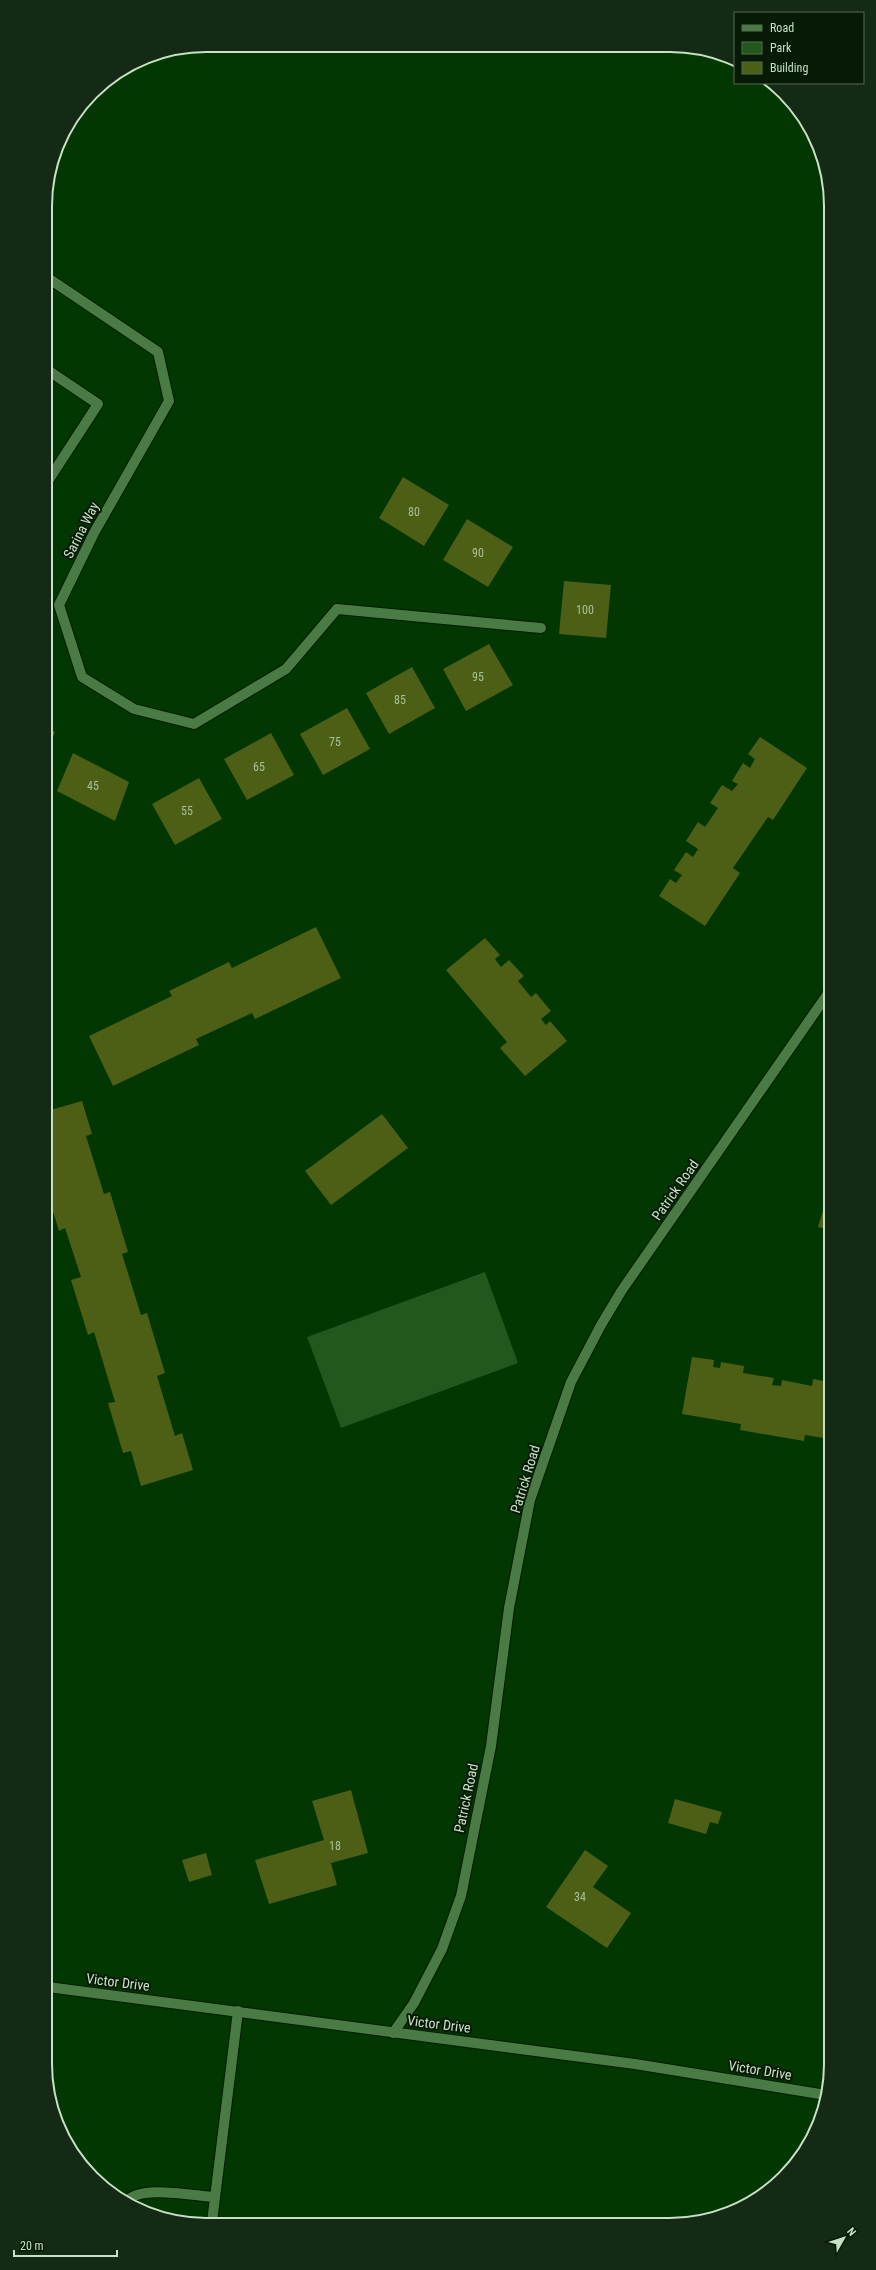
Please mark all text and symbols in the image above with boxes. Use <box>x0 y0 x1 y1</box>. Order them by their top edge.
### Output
legend <box>734 12 864 84</box>
text: Road <box>770 21 794 35</box>
text: Park <box>770 41 792 55</box>
text: Building <box>770 61 808 75</box>
street label: Sarina Way <box>60 499 102 561</box>
house number: 80 <box>408 505 420 519</box>
house number: 90 <box>472 546 484 560</box>
house number: 100 <box>576 603 594 617</box>
house number: 95 <box>472 670 484 684</box>
house number: 85 <box>394 693 406 707</box>
house number: 75 <box>329 735 341 749</box>
house number: 65 <box>253 760 265 774</box>
house number: 45 <box>87 779 99 793</box>
house number: 55 <box>181 804 193 818</box>
street label: Patrick Road <box>648 1157 702 1223</box>
street label: Patrick Road <box>507 1443 543 1515</box>
street label: Patrick Road <box>451 1762 481 1834</box>
house number: 18 <box>329 1839 341 1853</box>
house number: 34 <box>574 1890 586 1904</box>
street label: Victor Drive <box>85 1970 151 1994</box>
street label: Victor Drive <box>406 2012 472 2036</box>
street label: Victor Drive <box>727 2057 793 2083</box>
north arrow <box>824 2218 864 2258</box>
text: N <box>844 2225 859 2239</box>
scale bar <box>14 2232 117 2258</box>
text: 20 m <box>20 2239 44 2253</box>

